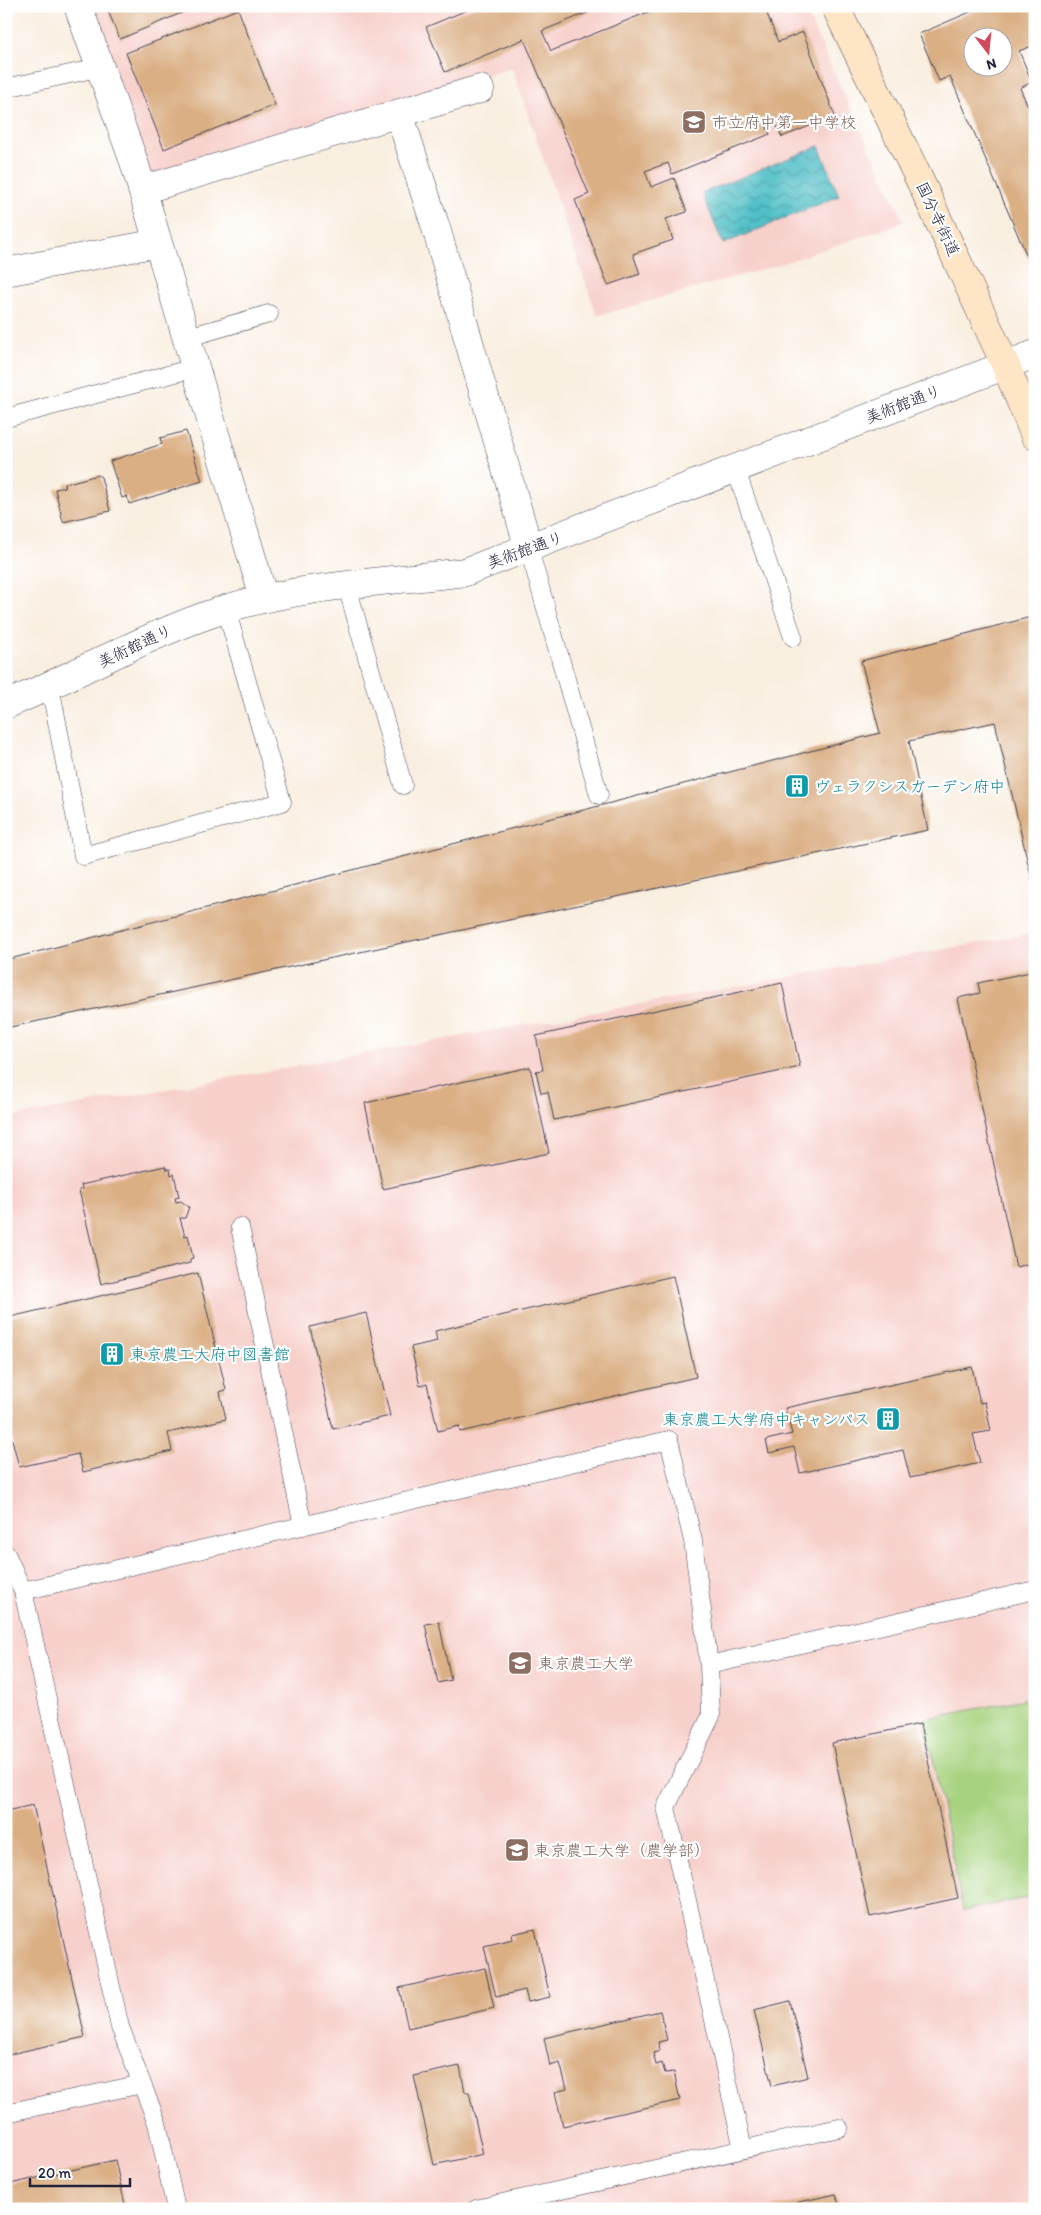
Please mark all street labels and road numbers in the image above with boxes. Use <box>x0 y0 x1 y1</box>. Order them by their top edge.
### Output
street label: 国分寺街道 <box>912 179 964 259</box>
street label: 美術館通り <box>862 381 944 427</box>
street label: 美術館通り <box>484 527 566 573</box>
street label: 美術館通り <box>95 620 175 672</box>

